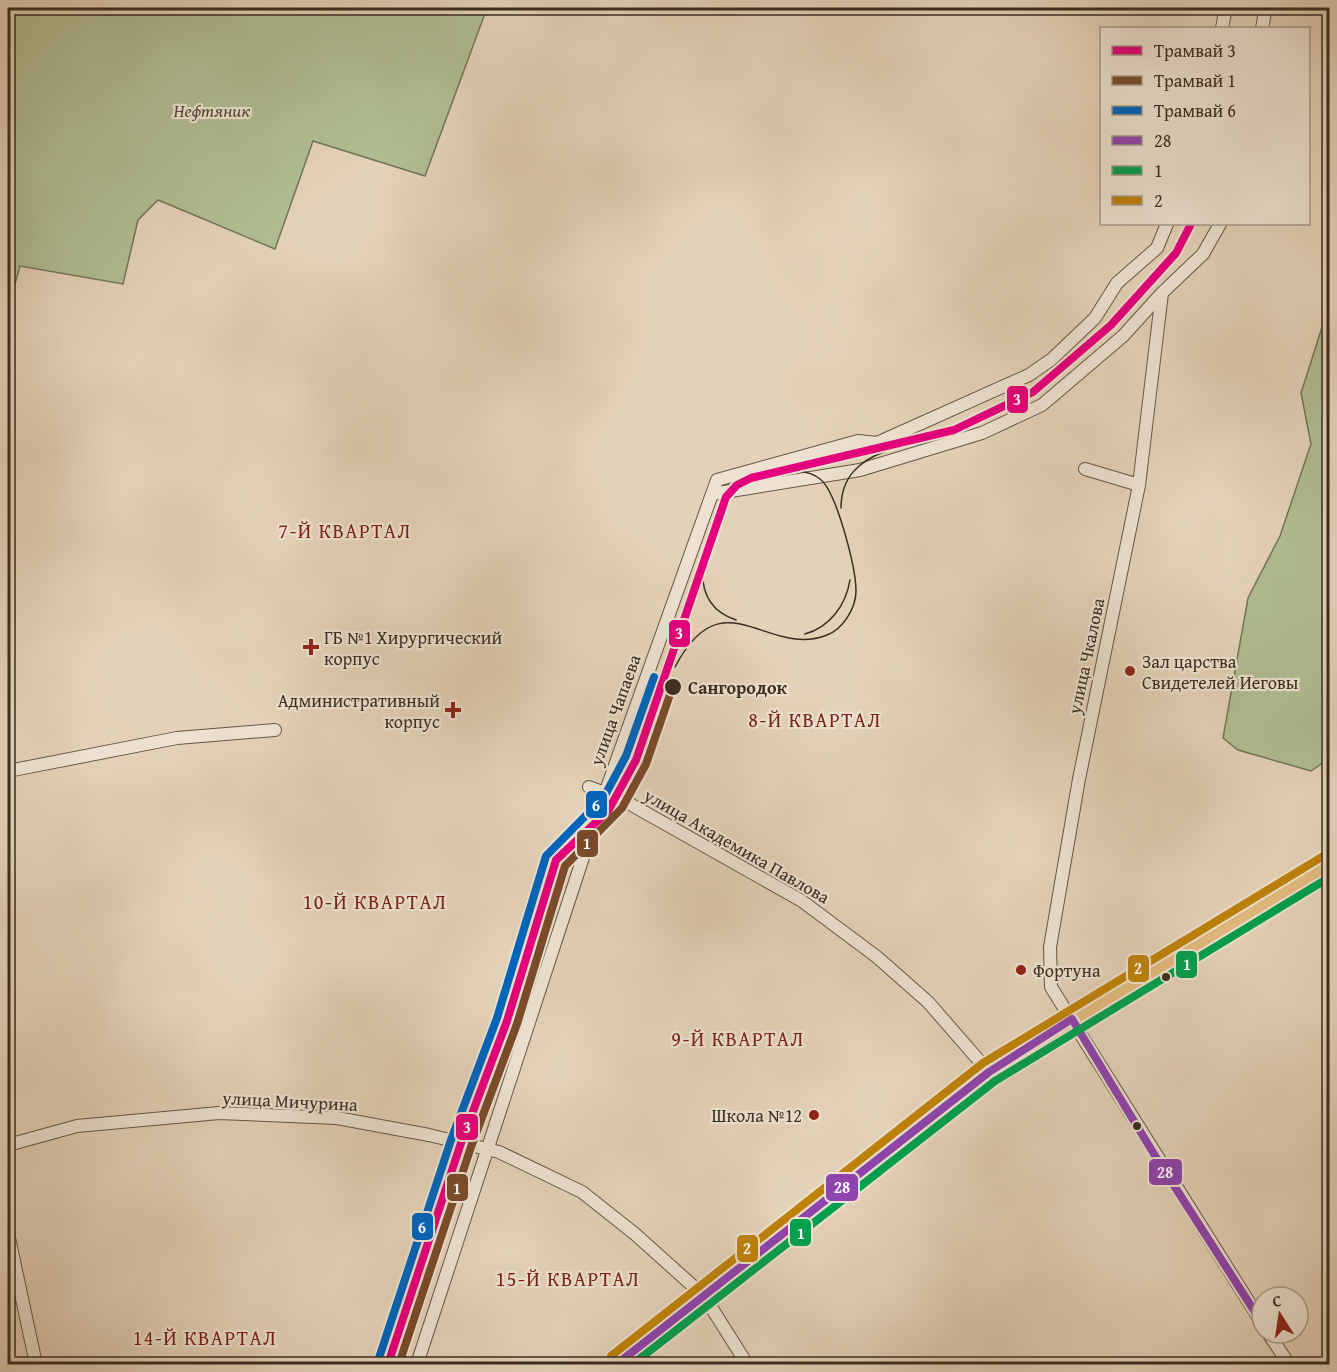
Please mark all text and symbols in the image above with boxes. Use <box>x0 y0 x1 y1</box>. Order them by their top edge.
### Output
legend <box>1100 27 1310 225</box>
text: Трамвай 3 <box>1154 37 1236 64</box>
text: Трамвай 1 <box>1154 67 1236 94</box>
park label: Нефтяник <box>174 97 250 124</box>
text: Трамвай 6 <box>1154 97 1236 124</box>
text: 28 <box>1154 127 1171 154</box>
text: 1 <box>1154 157 1163 184</box>
text: 2 <box>1154 187 1163 214</box>
line badge: 3 <box>1006 385 1029 414</box>
text: 3 <box>1013 387 1021 411</box>
district label: 7-Й КВАРТАЛ <box>278 516 412 545</box>
street label: улица Чкалова <box>1060 595 1112 717</box>
line badge: 3 <box>668 619 691 648</box>
text: 3 <box>675 621 683 645</box>
place label: ГБ №1 Хирургический корпус <box>324 624 502 672</box>
marker: ГБ №1 Хирургический корпус <box>302 638 320 656</box>
place label: Зал царства Свидетелей Иеговы <box>1142 648 1299 696</box>
street label: улица Чапаева <box>582 650 648 770</box>
marker: Зал царства Свидетелей Иеговы <box>1123 664 1137 678</box>
place label: Сангородок <box>688 674 788 701</box>
marker: Сангородок <box>663 677 683 697</box>
place label: Административный корпус <box>278 687 440 735</box>
marker: Административный корпус <box>444 701 462 719</box>
district label: 8-Й КВАРТАЛ <box>748 705 882 734</box>
street label: улица Академика Павлова <box>638 781 835 911</box>
line badge: 6 <box>585 790 608 819</box>
text: 6 <box>592 793 600 817</box>
line badge: 1 <box>576 829 599 858</box>
text: 1 <box>583 831 591 855</box>
district label: 10-Й КВАРТАЛ <box>303 887 447 916</box>
line badge: 1 <box>1175 950 1198 979</box>
text: 1 <box>1183 952 1191 976</box>
line badge: 2 <box>1127 954 1150 983</box>
text: 2 <box>1134 956 1142 980</box>
place label: Фортуна <box>1033 957 1101 984</box>
marker: Фортуна <box>1014 963 1028 977</box>
unlabelled marker <box>1160 971 1172 983</box>
district label: 9-Й КВАРТАЛ <box>671 1024 805 1053</box>
street label: улица Мичурина <box>221 1084 359 1118</box>
place label: Школа №12 <box>712 1102 802 1129</box>
marker: Школа №12 <box>807 1108 821 1122</box>
line badge: 3 <box>455 1113 479 1141</box>
text: 3 <box>463 1115 471 1139</box>
unlabelled marker <box>1131 1120 1143 1132</box>
line badge: 28 <box>1148 1158 1183 1186</box>
text: 28 <box>1157 1160 1173 1184</box>
line badge: 1 <box>446 1173 469 1202</box>
line badge: 28 <box>825 1173 859 1202</box>
text: 28 <box>834 1175 850 1199</box>
text: 1 <box>453 1176 461 1200</box>
line badge: 6 <box>411 1212 434 1241</box>
text: 6 <box>418 1215 426 1239</box>
line badge: 1 <box>789 1218 812 1247</box>
text: 1 <box>797 1221 805 1245</box>
line badge: 2 <box>736 1234 759 1263</box>
text: 2 <box>743 1236 751 1260</box>
district label: 15-Й КВАРТАЛ <box>496 1264 640 1293</box>
north arrow <box>1250 1285 1310 1345</box>
text: С <box>1270 1288 1284 1313</box>
district label: 14-Й КВАРТАЛ <box>133 1323 277 1352</box>

